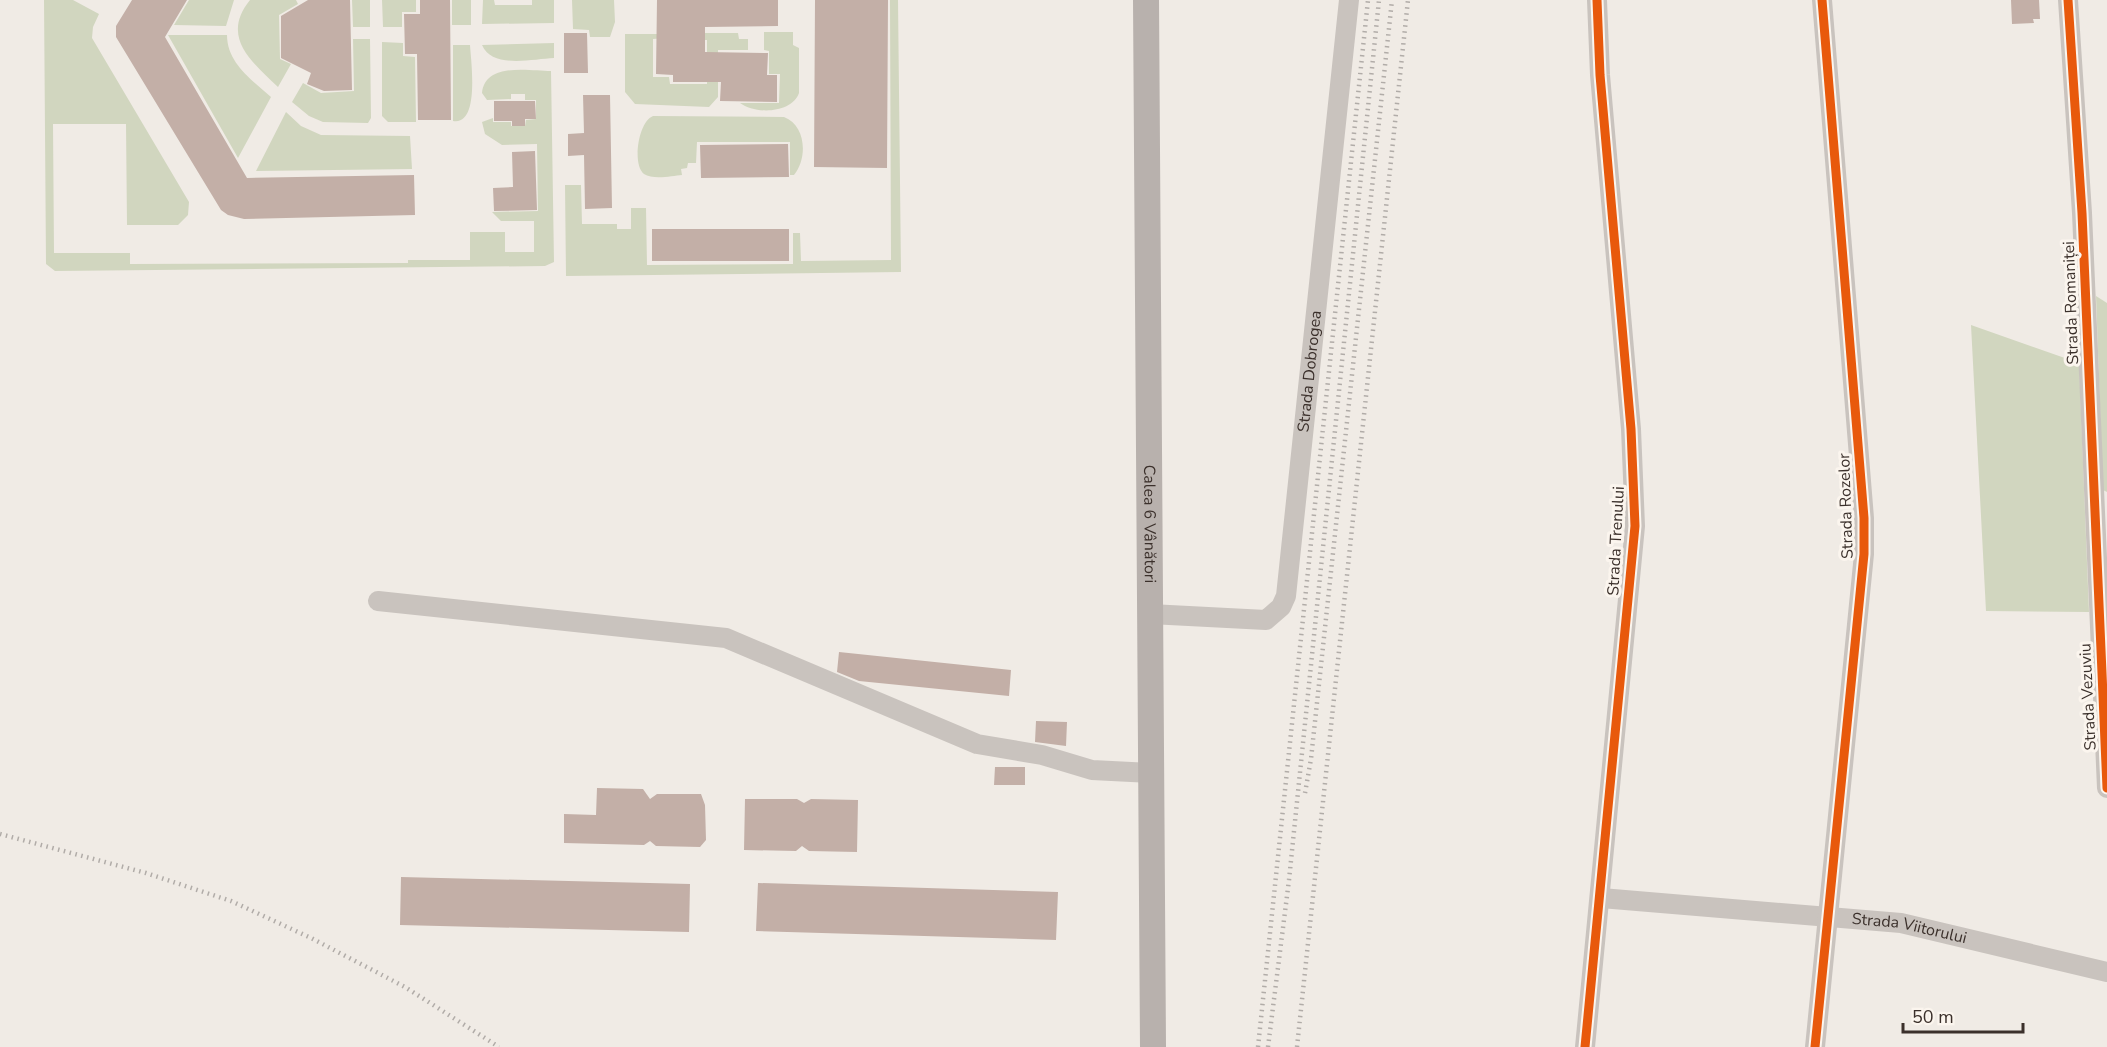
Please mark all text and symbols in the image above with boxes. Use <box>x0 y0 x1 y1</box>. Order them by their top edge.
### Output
street label: Strada Romaniței <box>2058 241 2084 365</box>
street label: Strada Dobrogea <box>1292 309 1327 433</box>
street label: Strada Rozelor <box>1833 452 1859 559</box>
street label: Calea 6 Vânători <box>1138 465 1161 583</box>
street label: Strada Trenului <box>1602 486 1630 596</box>
street label: Strada Vezuviu <box>2074 643 2102 751</box>
street label: Strada Viitorului <box>1851 908 1969 949</box>
scale bar <box>1903 996 2023 1034</box>
text: 50 m <box>1912 1005 1954 1029</box>

